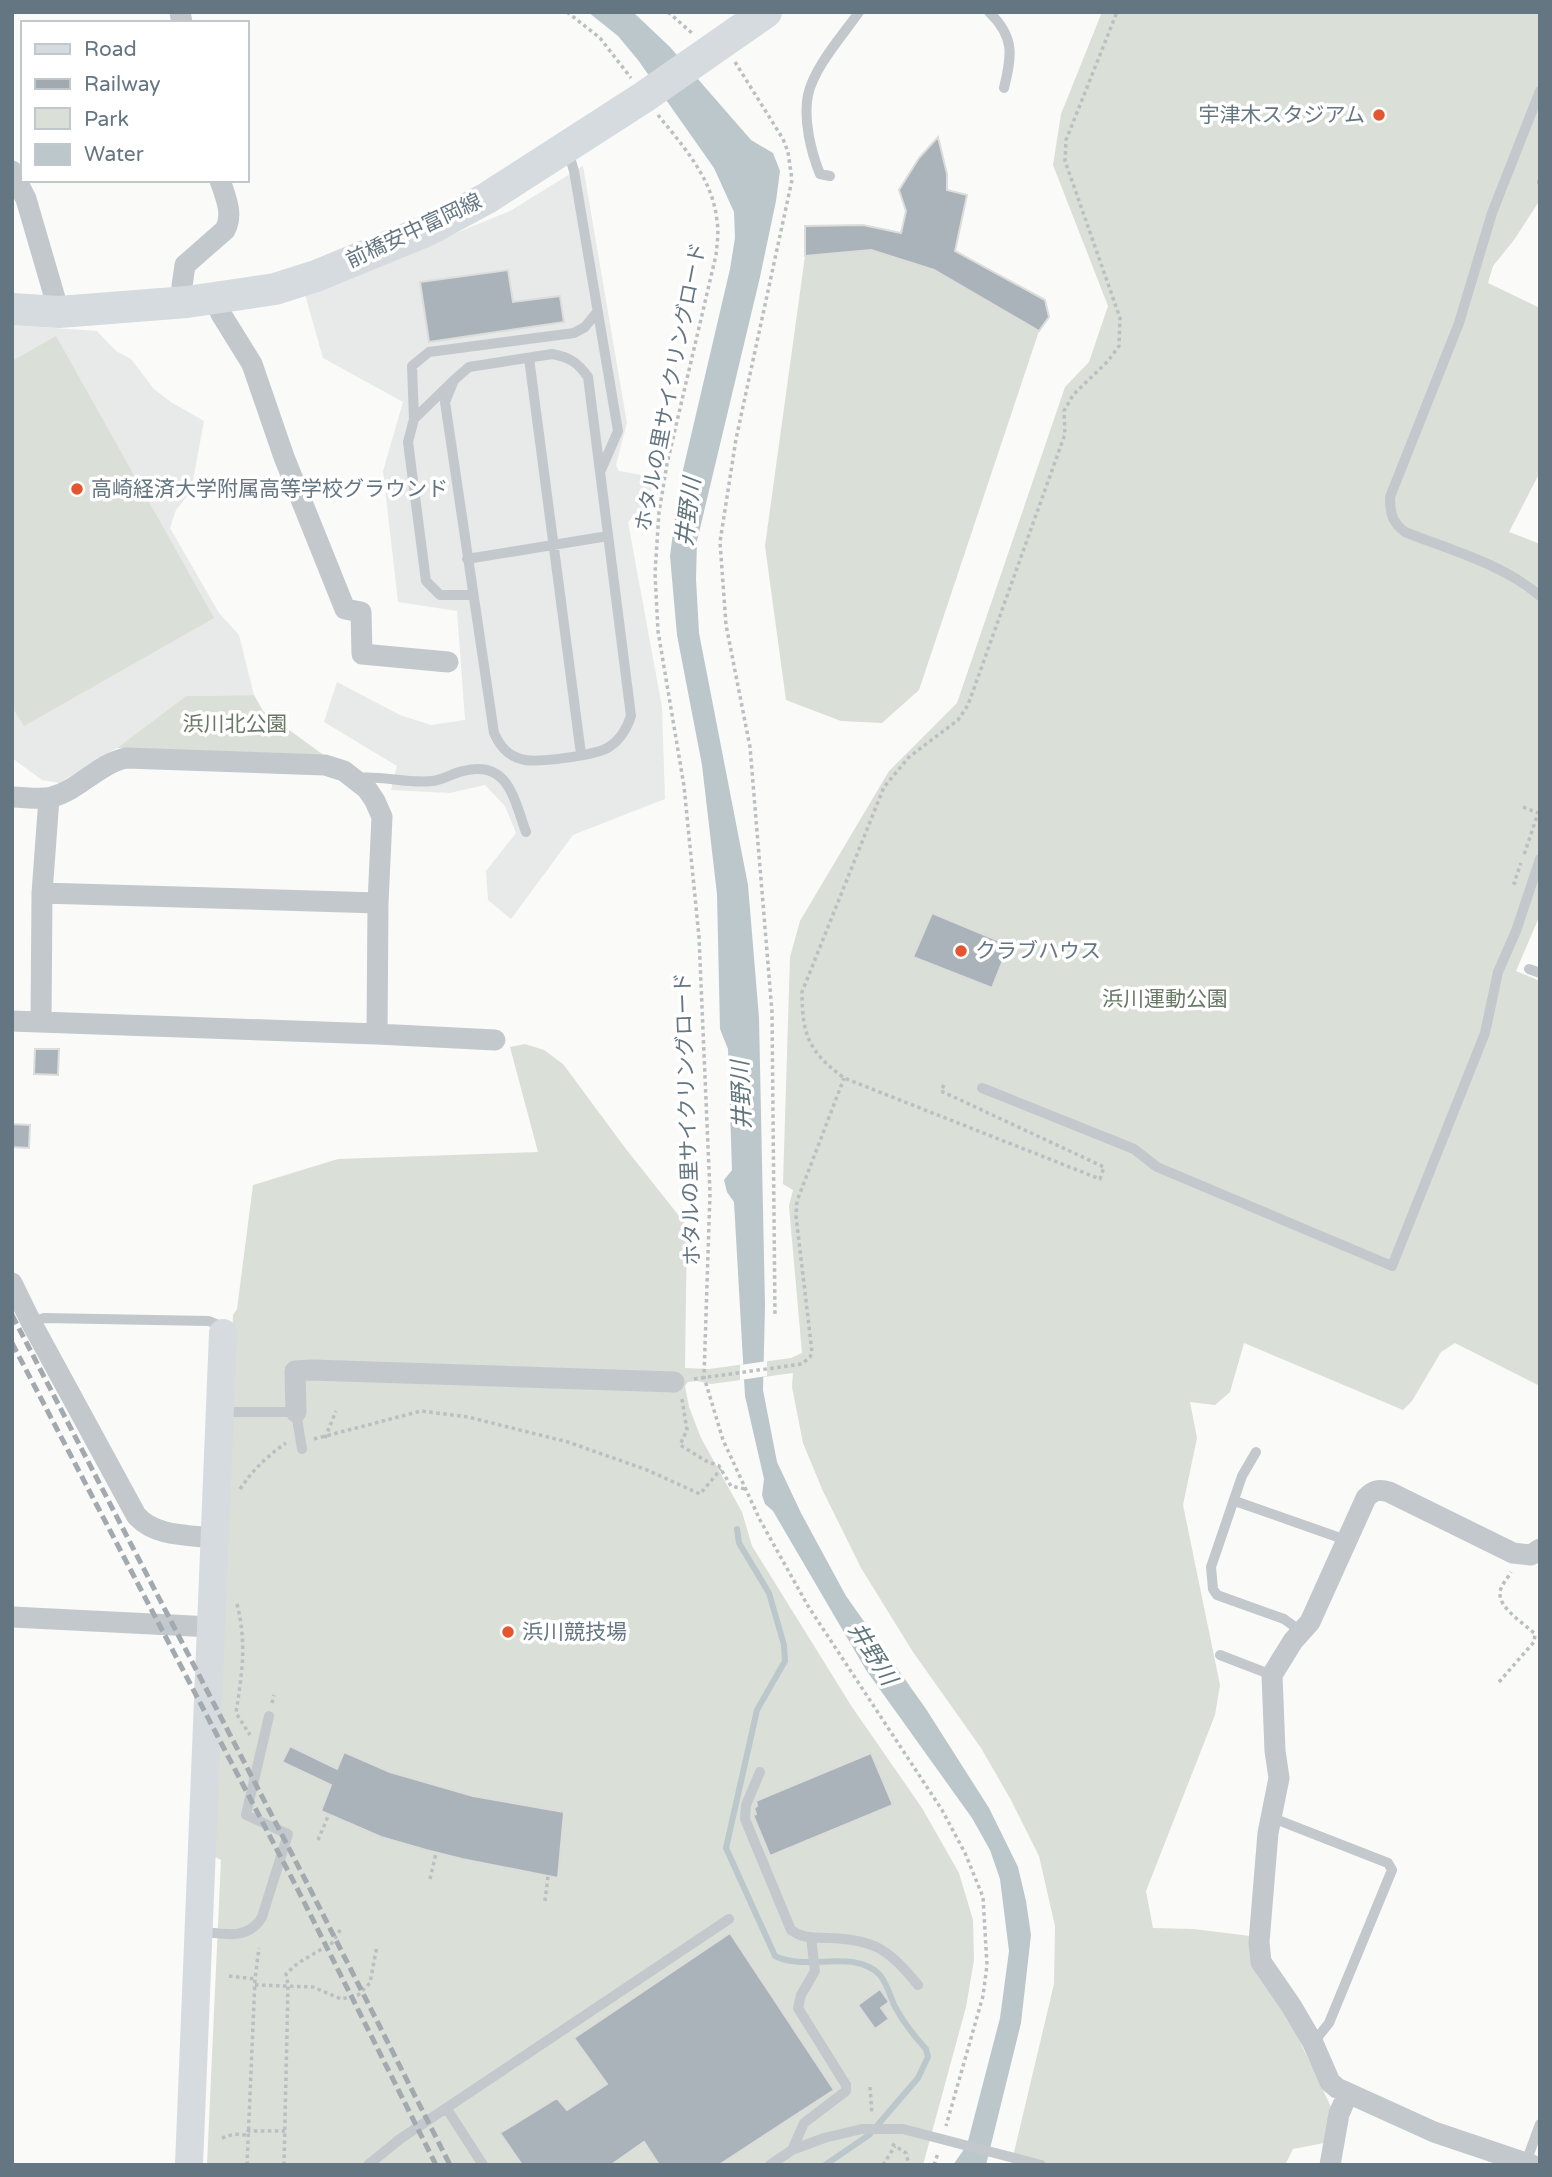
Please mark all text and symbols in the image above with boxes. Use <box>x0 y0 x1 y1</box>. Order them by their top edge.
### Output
legend <box>21 21 248 182</box>
text: Road <box>84 37 137 62</box>
text: Railway <box>84 72 161 97</box>
place label: 宇津木スタジアム <box>1198 103 1365 128</box>
text: Park <box>84 107 129 132</box>
marker: 宇津木スタジアム <box>1371 107 1387 123</box>
text: Water <box>84 142 144 167</box>
street label: 前橋安中富岡線 <box>342 189 486 273</box>
street label: ホタルの里サイクリングロード <box>631 241 711 533</box>
water label: 井野川 <box>671 473 707 548</box>
place label: 高崎経済大学附属高等学校グラウンド <box>91 477 448 502</box>
marker: 高崎経済大学附属高等学校グラウンド <box>69 481 85 497</box>
park label: 浜川北公園 <box>183 712 288 737</box>
place label: クラブハウス <box>975 939 1101 964</box>
marker: クラブハウス <box>953 943 969 959</box>
street label: ホタルの里サイクリングロード <box>670 972 706 1266</box>
park label: 浜川運動公園 <box>1102 987 1228 1012</box>
water label: 井野川 <box>727 1057 757 1130</box>
water label: 井野川 <box>842 1617 904 1693</box>
place label: 浜川競技場 <box>522 1620 627 1645</box>
marker: 浜川競技場 <box>500 1624 516 1640</box>

